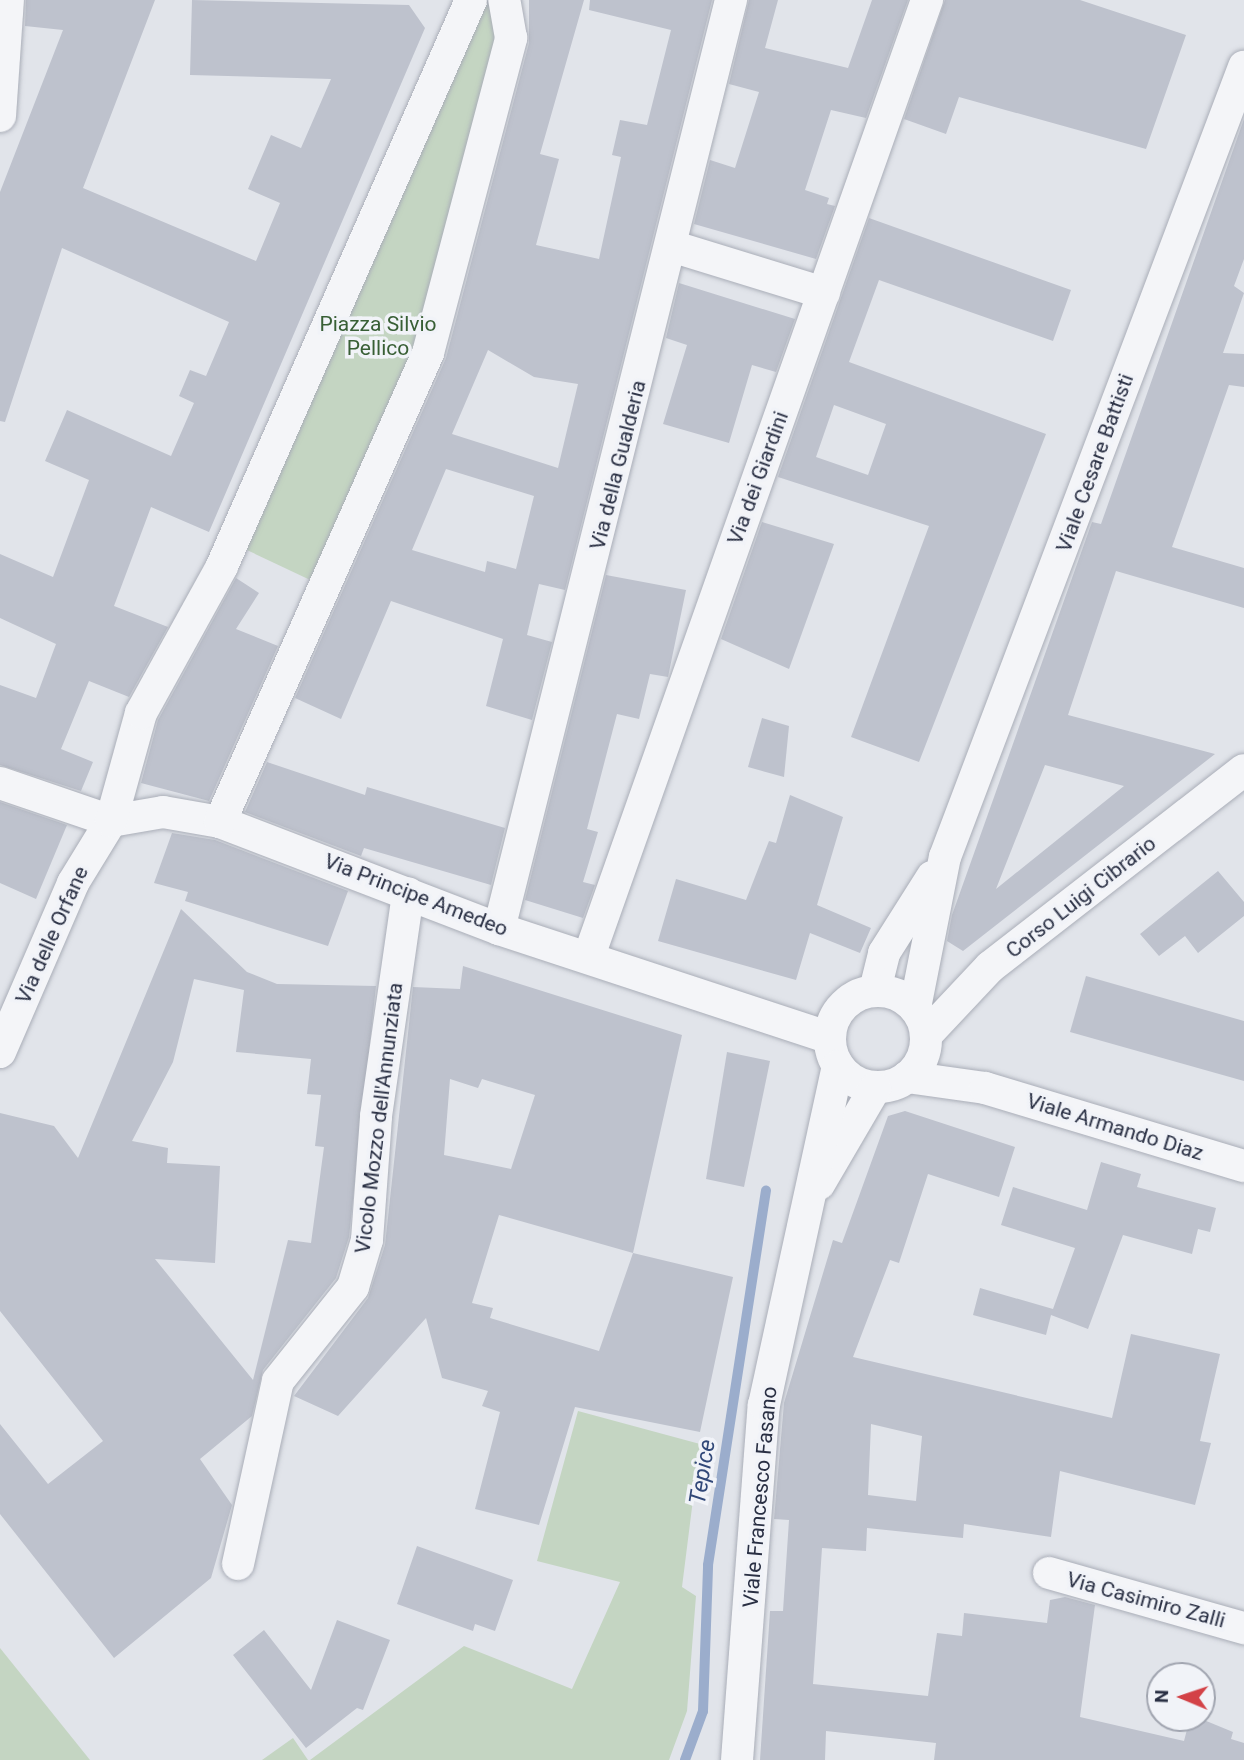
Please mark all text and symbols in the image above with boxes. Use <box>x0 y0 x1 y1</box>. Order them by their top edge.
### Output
park label: Piazza Silvio Pellico <box>319 311 437 361</box>
street label: Viale Cesare Battisti <box>1051 370 1139 556</box>
street label: Via della Gualderia <box>585 378 651 552</box>
street label: Via dei Giardini <box>722 408 794 548</box>
street label: Corso Luigi Cibrario <box>1001 831 1161 963</box>
street label: Via Principe Amedeo <box>321 848 511 942</box>
street label: Via delle Orfane <box>10 862 94 1008</box>
street label: Vicolo Mozzo dell'Annunziata <box>350 981 408 1255</box>
street label: Viale Armando Diaz <box>1024 1088 1206 1166</box>
street label: Viale Francesco Fasano <box>738 1385 782 1609</box>
water label: Tepice <box>684 1438 722 1506</box>
street label: Via Casimiro Zalli <box>1064 1567 1228 1633</box>
north arrow <box>1146 1662 1216 1732</box>
text: N <box>1150 1689 1173 1703</box>

